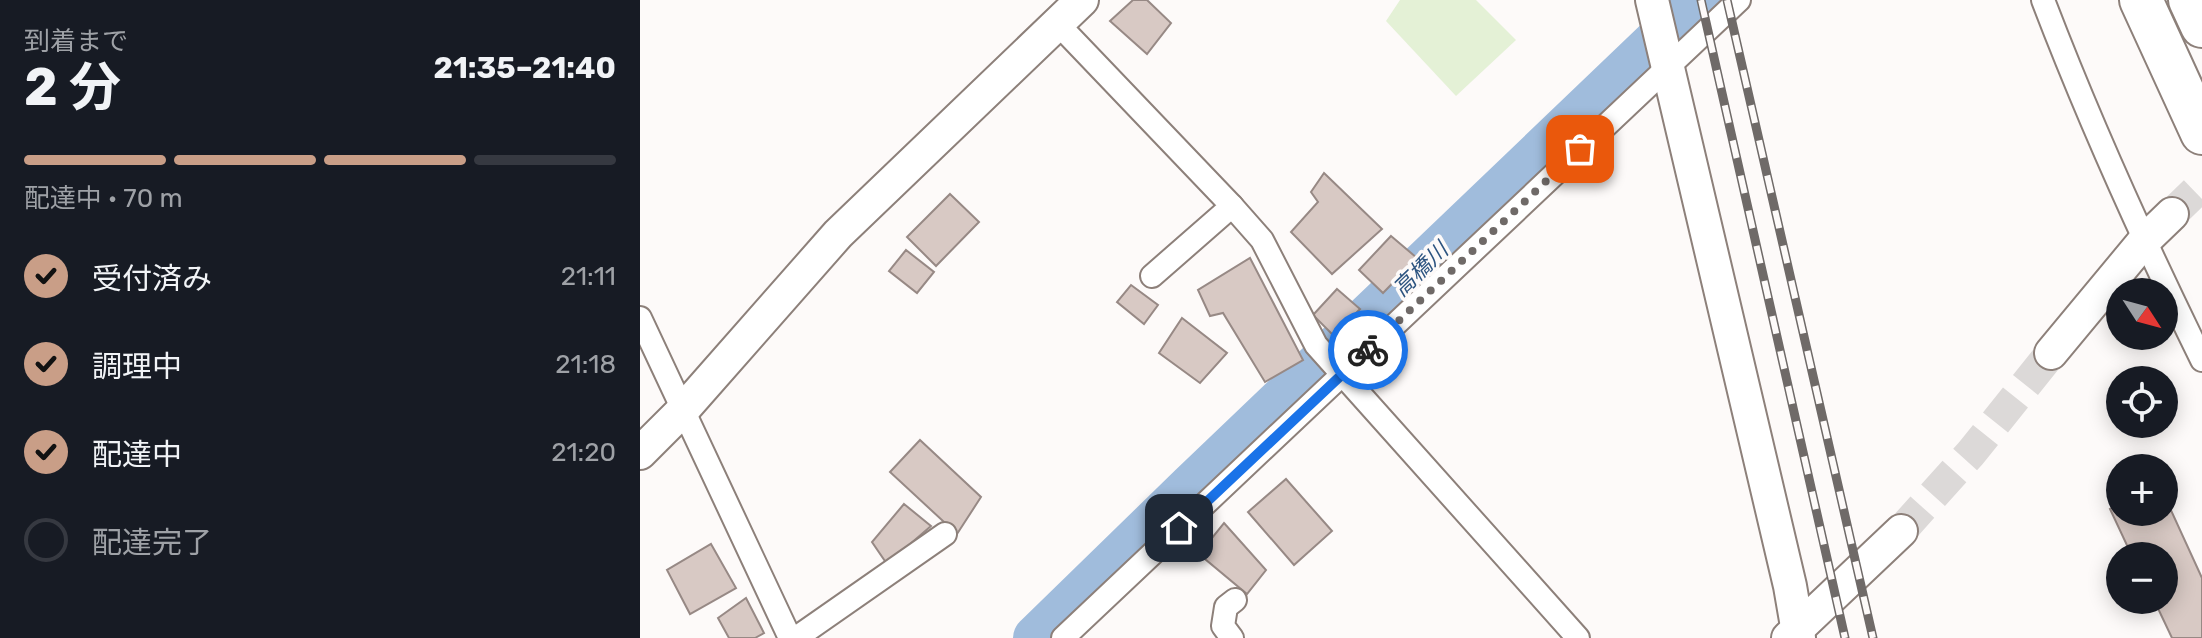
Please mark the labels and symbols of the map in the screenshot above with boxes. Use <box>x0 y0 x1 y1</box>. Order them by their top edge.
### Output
pin <box>1546 115 1614 183</box>
water label: 高橋川 <box>1387 235 1455 302</box>
north arrow <box>2106 278 2178 350</box>
courier <box>1328 310 1408 390</box>
pin <box>1145 494 1213 562</box>

